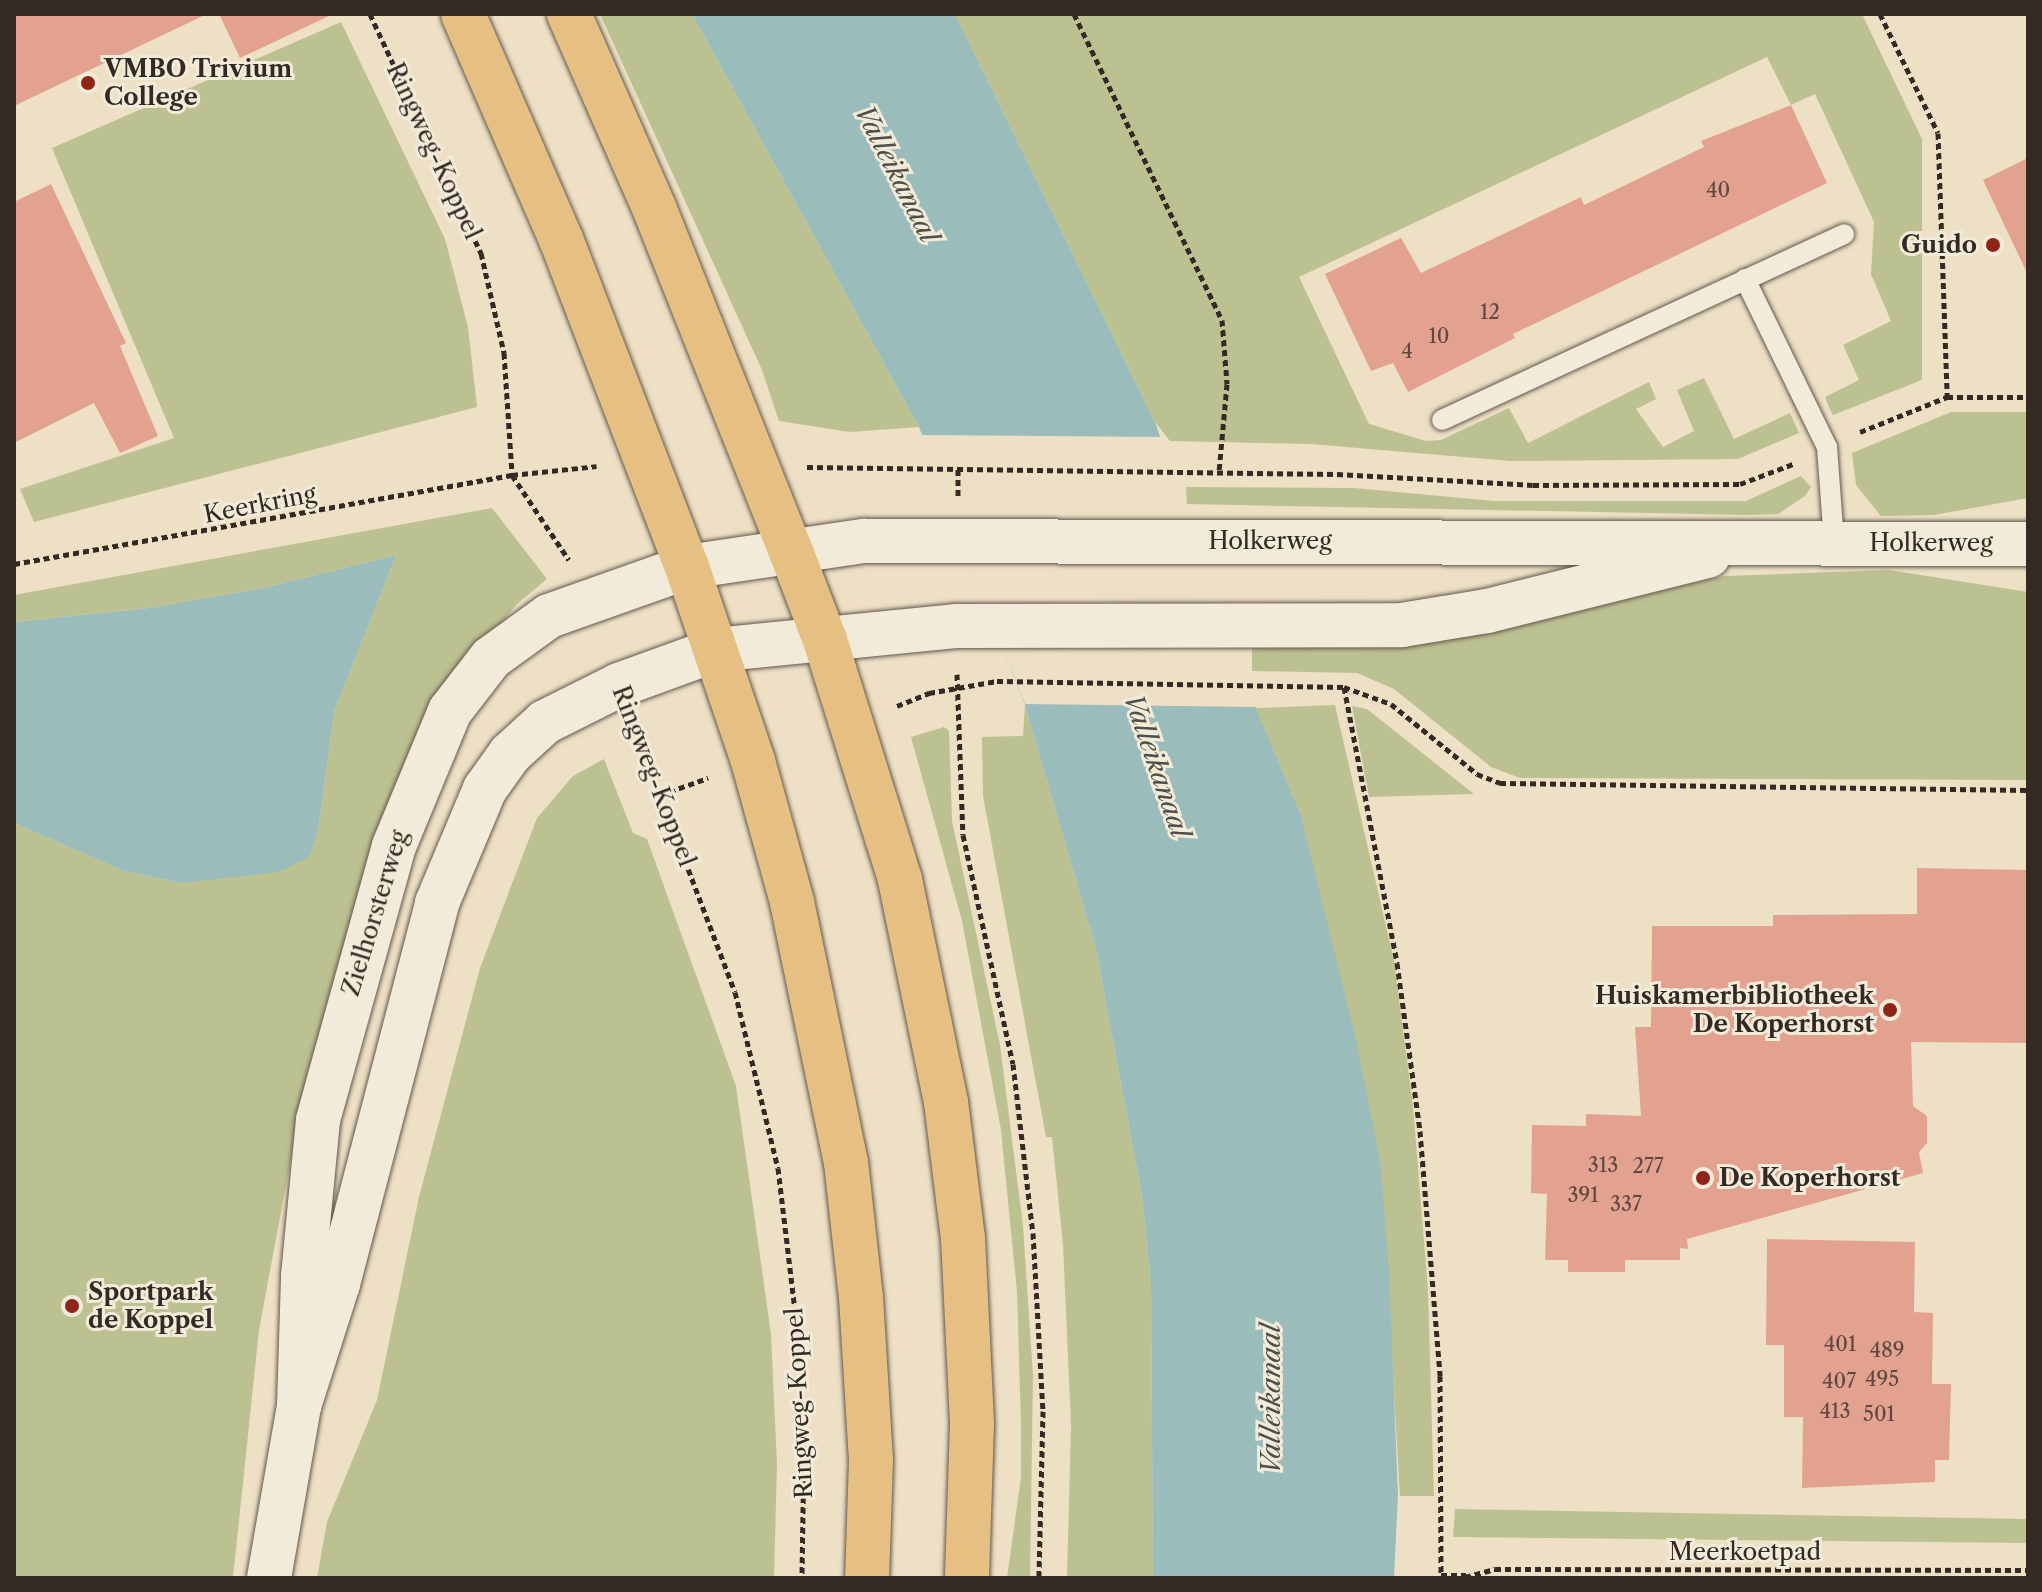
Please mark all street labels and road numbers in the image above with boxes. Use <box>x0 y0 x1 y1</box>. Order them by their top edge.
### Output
street label: Ringweg-Koppel <box>381 58 487 244</box>
street label: Keerkring <box>201 479 319 529</box>
street label: Holkerweg <box>1208 527 1332 555</box>
street label: Holkerweg <box>1869 529 1993 557</box>
street label: Ringweg-Koppel <box>606 682 702 870</box>
street label: Zielhorsterweg <box>336 827 414 999</box>
street label: Ringweg-Koppel <box>780 1307 818 1499</box>
street label: Meerkoetpad <box>1669 1538 1821 1566</box>

